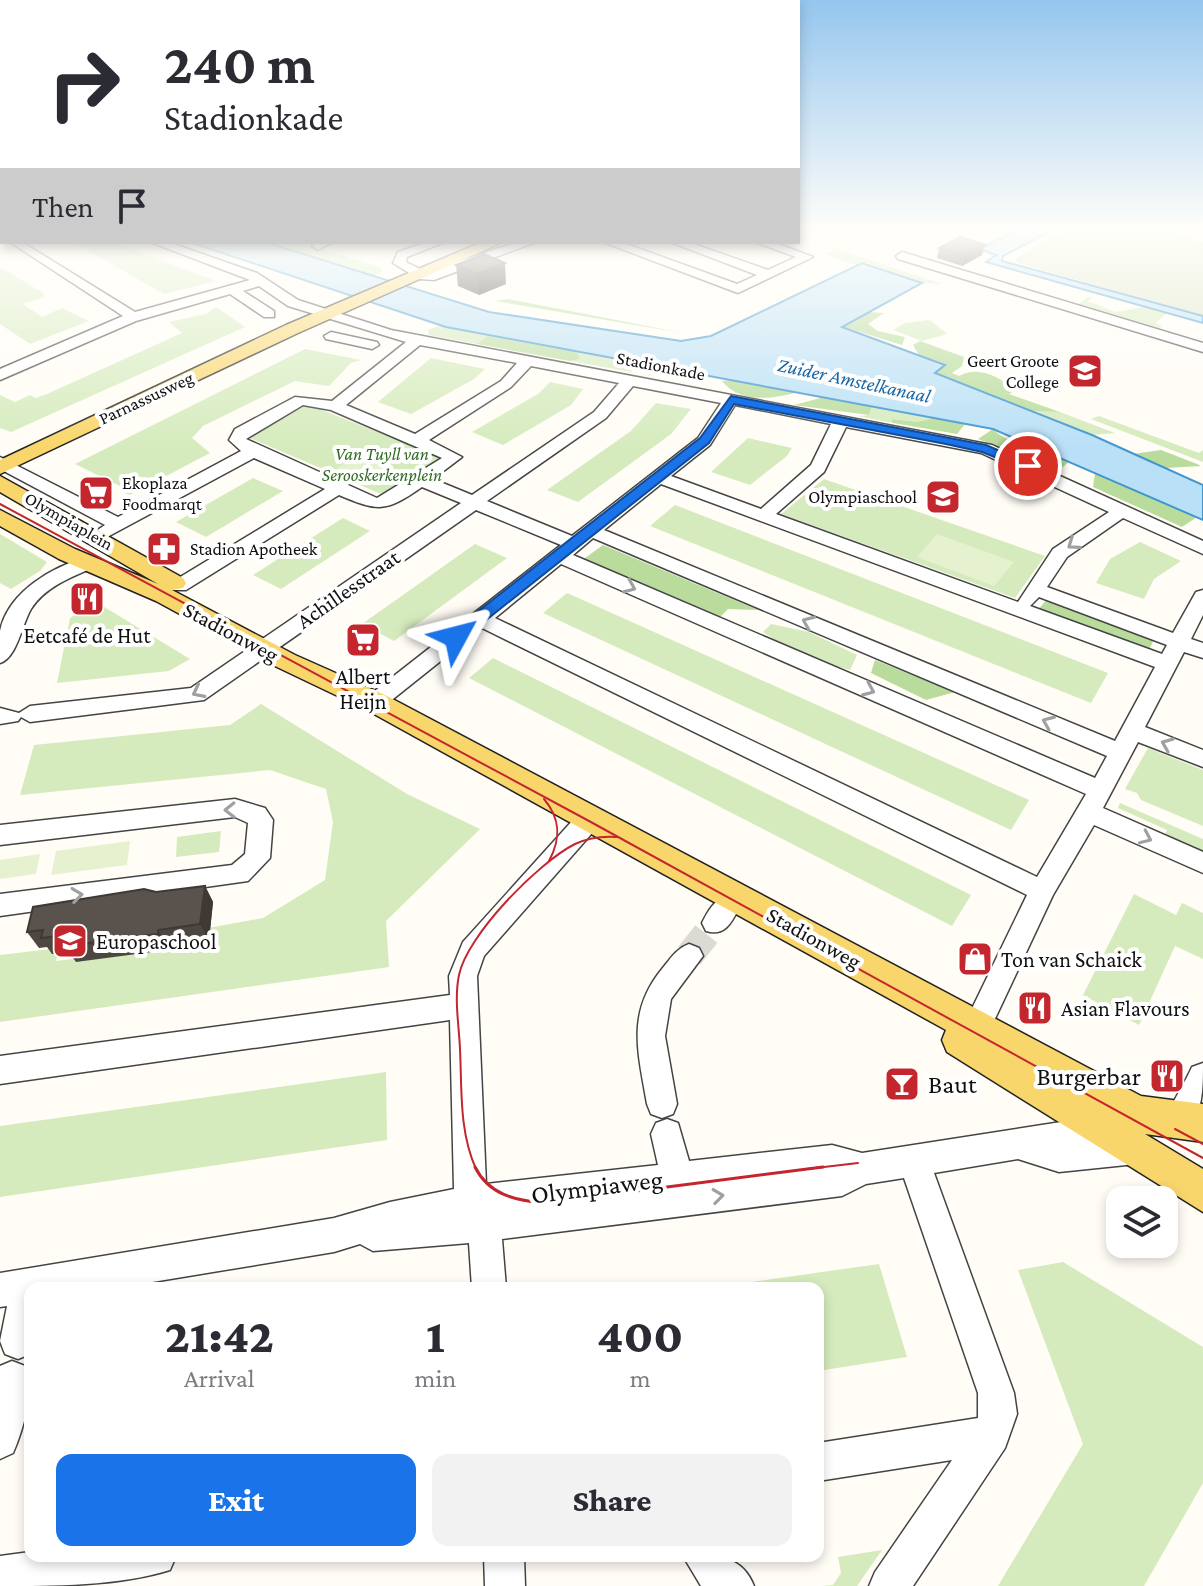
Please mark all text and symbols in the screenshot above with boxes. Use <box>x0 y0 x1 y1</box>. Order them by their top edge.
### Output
icon: right <box>32 32 136 136</box>
text: 240 m <box>164 33 315 95</box>
text: Stadionkade <box>164 98 343 138</box>
icon: arrive <box>110 184 154 228</box>
text: Then <box>32 190 94 223</box>
street label: Stadionkade <box>615 348 707 384</box>
place label: Geert Groote College <box>967 351 1059 392</box>
school or university icon: Geert Groote College <box>1066 352 1104 390</box>
water label: Zuider Amstelkanaal <box>776 353 934 407</box>
street label: Parnassusweg <box>96 367 197 429</box>
pin <box>994 432 1062 500</box>
park label: Van Tuyll van Serooskerkenplein <box>322 444 442 485</box>
icon: arrive <box>1006 444 1050 488</box>
place label: Ekoplaza Foodmarqt <box>122 473 203 514</box>
supermarket icon: Ekoplaza Foodmarqt <box>77 474 115 512</box>
school or university icon: Olympiaschool <box>924 478 962 516</box>
place label: Olympiaschool <box>808 487 917 507</box>
street label: Olympiaplein <box>21 488 117 554</box>
pharmacy icon: Stadion Apotheek <box>145 530 183 568</box>
one-way arrow <box>1067 534 1081 549</box>
place label: Stadion Apotheek <box>190 539 318 559</box>
street label: Achillesstraat <box>292 544 405 634</box>
one-way arrow <box>622 577 637 593</box>
restaurant icon: Eetcafé de Hut <box>68 580 106 618</box>
position arrow <box>414 595 498 679</box>
street label: Stadionweg <box>179 597 283 668</box>
one-way arrow <box>802 615 816 631</box>
supermarket icon: Albert Heijn <box>344 621 382 659</box>
place label: Eetcafé de Hut <box>23 623 151 648</box>
place label: Albert Heijn <box>336 664 391 714</box>
one-way arrow <box>861 681 875 697</box>
one-way arrow <box>192 682 206 697</box>
one-way arrow <box>1042 715 1056 731</box>
one-way arrow <box>1161 737 1175 754</box>
one-way arrow <box>223 801 236 819</box>
one-way arrow <box>1138 828 1152 844</box>
one-way arrow <box>71 887 84 904</box>
street label: Stadionweg <box>762 902 866 974</box>
school or university icon: Europaschool <box>51 922 89 960</box>
place label: Europaschool <box>96 929 217 954</box>
shop icon: Ton van Schaick <box>956 940 994 978</box>
place label: Ton van Schaick <box>1001 947 1142 972</box>
restaurant icon: Asian Flavours <box>1016 989 1054 1027</box>
place label: Asian Flavours <box>1061 996 1190 1021</box>
restaurant icon: Burgerbar <box>1148 1057 1186 1095</box>
place label: Burgerbar <box>1037 1062 1141 1091</box>
bar icon: Baut <box>883 1065 921 1103</box>
place label: Baut <box>928 1070 977 1099</box>
street label: Olympiaweg <box>530 1164 665 1209</box>
map controls <box>1106 1186 1178 1258</box>
button: layers <box>1106 1186 1178 1258</box>
one-way arrow <box>712 1188 725 1205</box>
text: 21:42 <box>165 1309 274 1362</box>
text: 1 <box>426 1309 445 1362</box>
text: 400 <box>597 1309 683 1362</box>
text: Arrival <box>184 1364 255 1393</box>
text: min <box>415 1364 456 1393</box>
text: m <box>630 1364 651 1393</box>
button: Exit <box>56 1454 416 1546</box>
button: Share <box>432 1454 792 1546</box>

